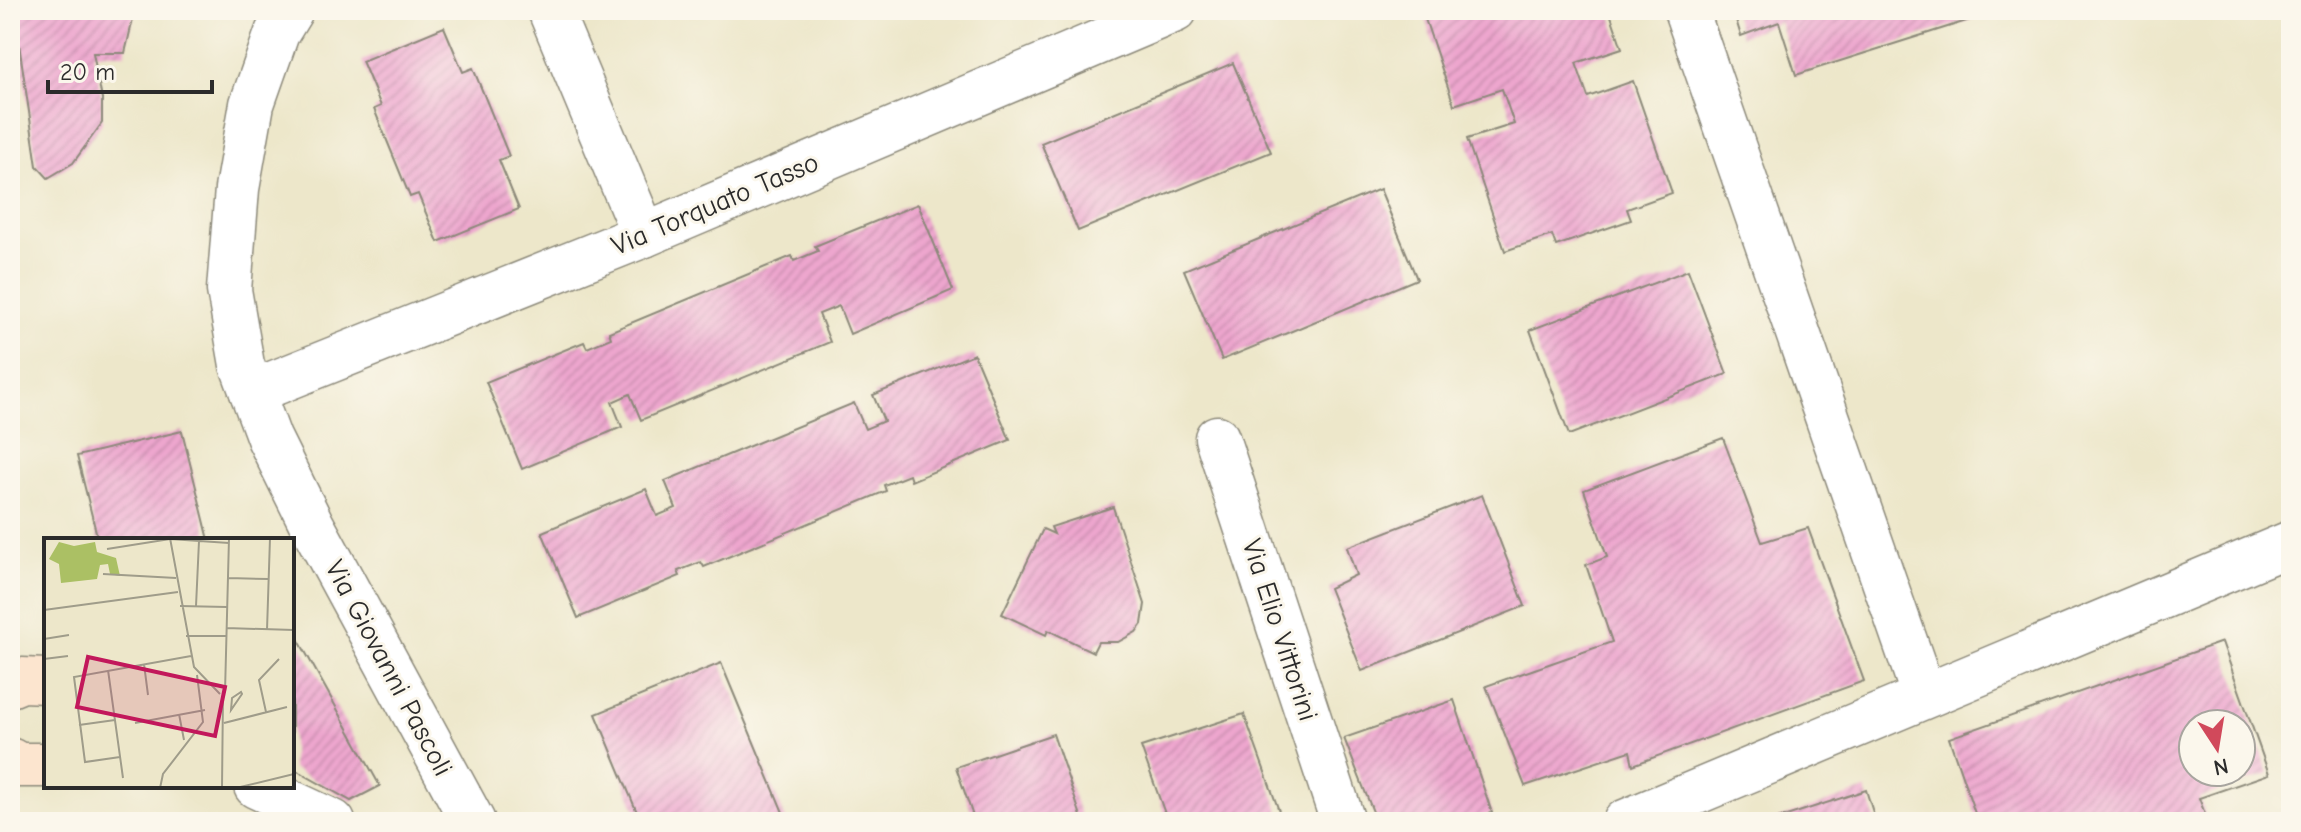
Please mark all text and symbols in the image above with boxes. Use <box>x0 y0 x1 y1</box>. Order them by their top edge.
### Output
scale bar <box>48 44 212 94</box>
text: 20 m <box>60 58 115 86</box>
street label: Via Torquato Tasso <box>607 146 823 262</box>
street label: Via Elio Vittorini <box>1236 535 1324 725</box>
inset map <box>44 538 294 788</box>
street label: Via Giovanni Pascoli <box>319 555 459 781</box>
north arrow <box>2177 708 2257 788</box>
text: N <box>2211 752 2231 781</box>

